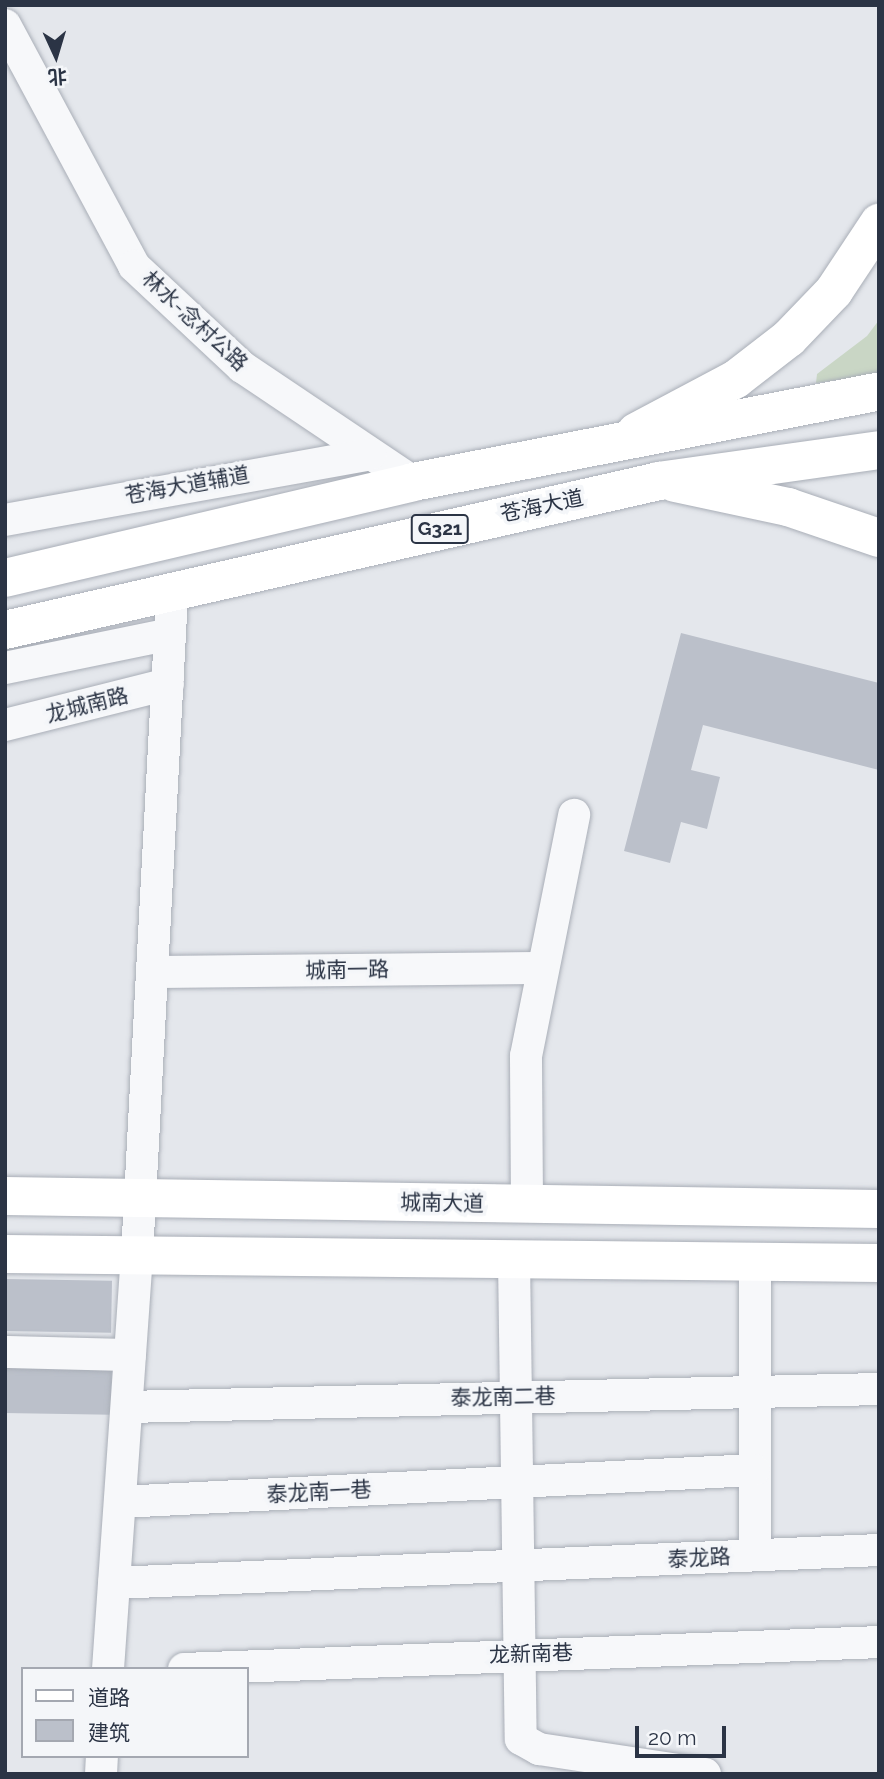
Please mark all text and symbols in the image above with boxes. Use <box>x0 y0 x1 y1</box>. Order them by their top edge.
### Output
north arrow <box>21 21 91 91</box>
text: 北 <box>47 65 68 89</box>
street label: 林水-念村公路 <box>137 266 253 376</box>
street label: 苍海大道辅道 <box>123 462 251 508</box>
street label: 苍海大道 <box>498 485 586 527</box>
road number: G321 <box>410 514 470 544</box>
street label: 龙城南路 <box>43 683 131 727</box>
street label: 城南一路 <box>305 957 389 983</box>
street label: 城南大道 <box>400 1190 484 1216</box>
street label: 泰龙南二巷 <box>450 1383 556 1411</box>
street label: 泰龙南一巷 <box>266 1477 372 1507</box>
street label: 泰龙路 <box>667 1544 731 1572</box>
street label: 龙新南巷 <box>489 1640 573 1668</box>
legend <box>21 1667 248 1758</box>
text: 道路 <box>88 1685 130 1710</box>
scale bar <box>639 1712 730 1756</box>
text: 建筑 <box>88 1720 130 1745</box>
text: 20 m <box>648 1725 696 1750</box>

